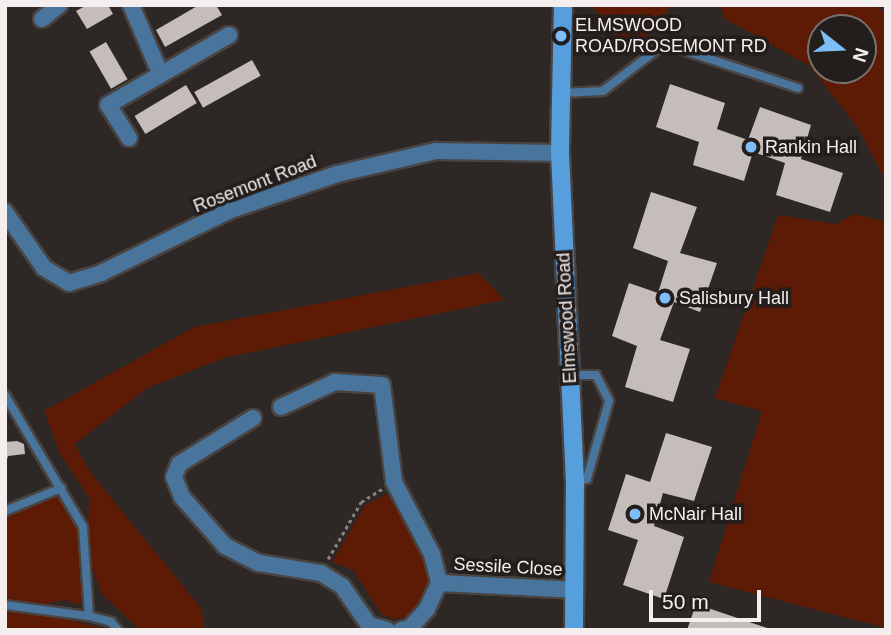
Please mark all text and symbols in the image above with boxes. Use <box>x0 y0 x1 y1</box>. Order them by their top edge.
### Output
north arrow <box>807 14 877 84</box>
place label: ELMSWOOD ROAD/ROSEMONT RD <box>575 15 767 58</box>
marker: ELMSWOOD ROAD/ROSEMONT RD <box>553 28 569 44</box>
text: N <box>848 45 873 65</box>
place label: Rankin Hall <box>765 136 857 158</box>
marker: Rankin Hall <box>743 139 759 155</box>
street label: Rosemont Road <box>190 151 320 217</box>
street label: Elmswood Road <box>553 252 581 384</box>
place label: Salisbury Hall <box>679 287 789 309</box>
marker: Salisbury Hall <box>657 290 673 306</box>
place label: McNair Hall <box>649 503 742 525</box>
marker: McNair Hall <box>627 506 643 522</box>
street label: Sessile Close <box>453 553 563 581</box>
scale bar <box>653 576 765 620</box>
text: 50 m <box>662 590 709 613</box>

